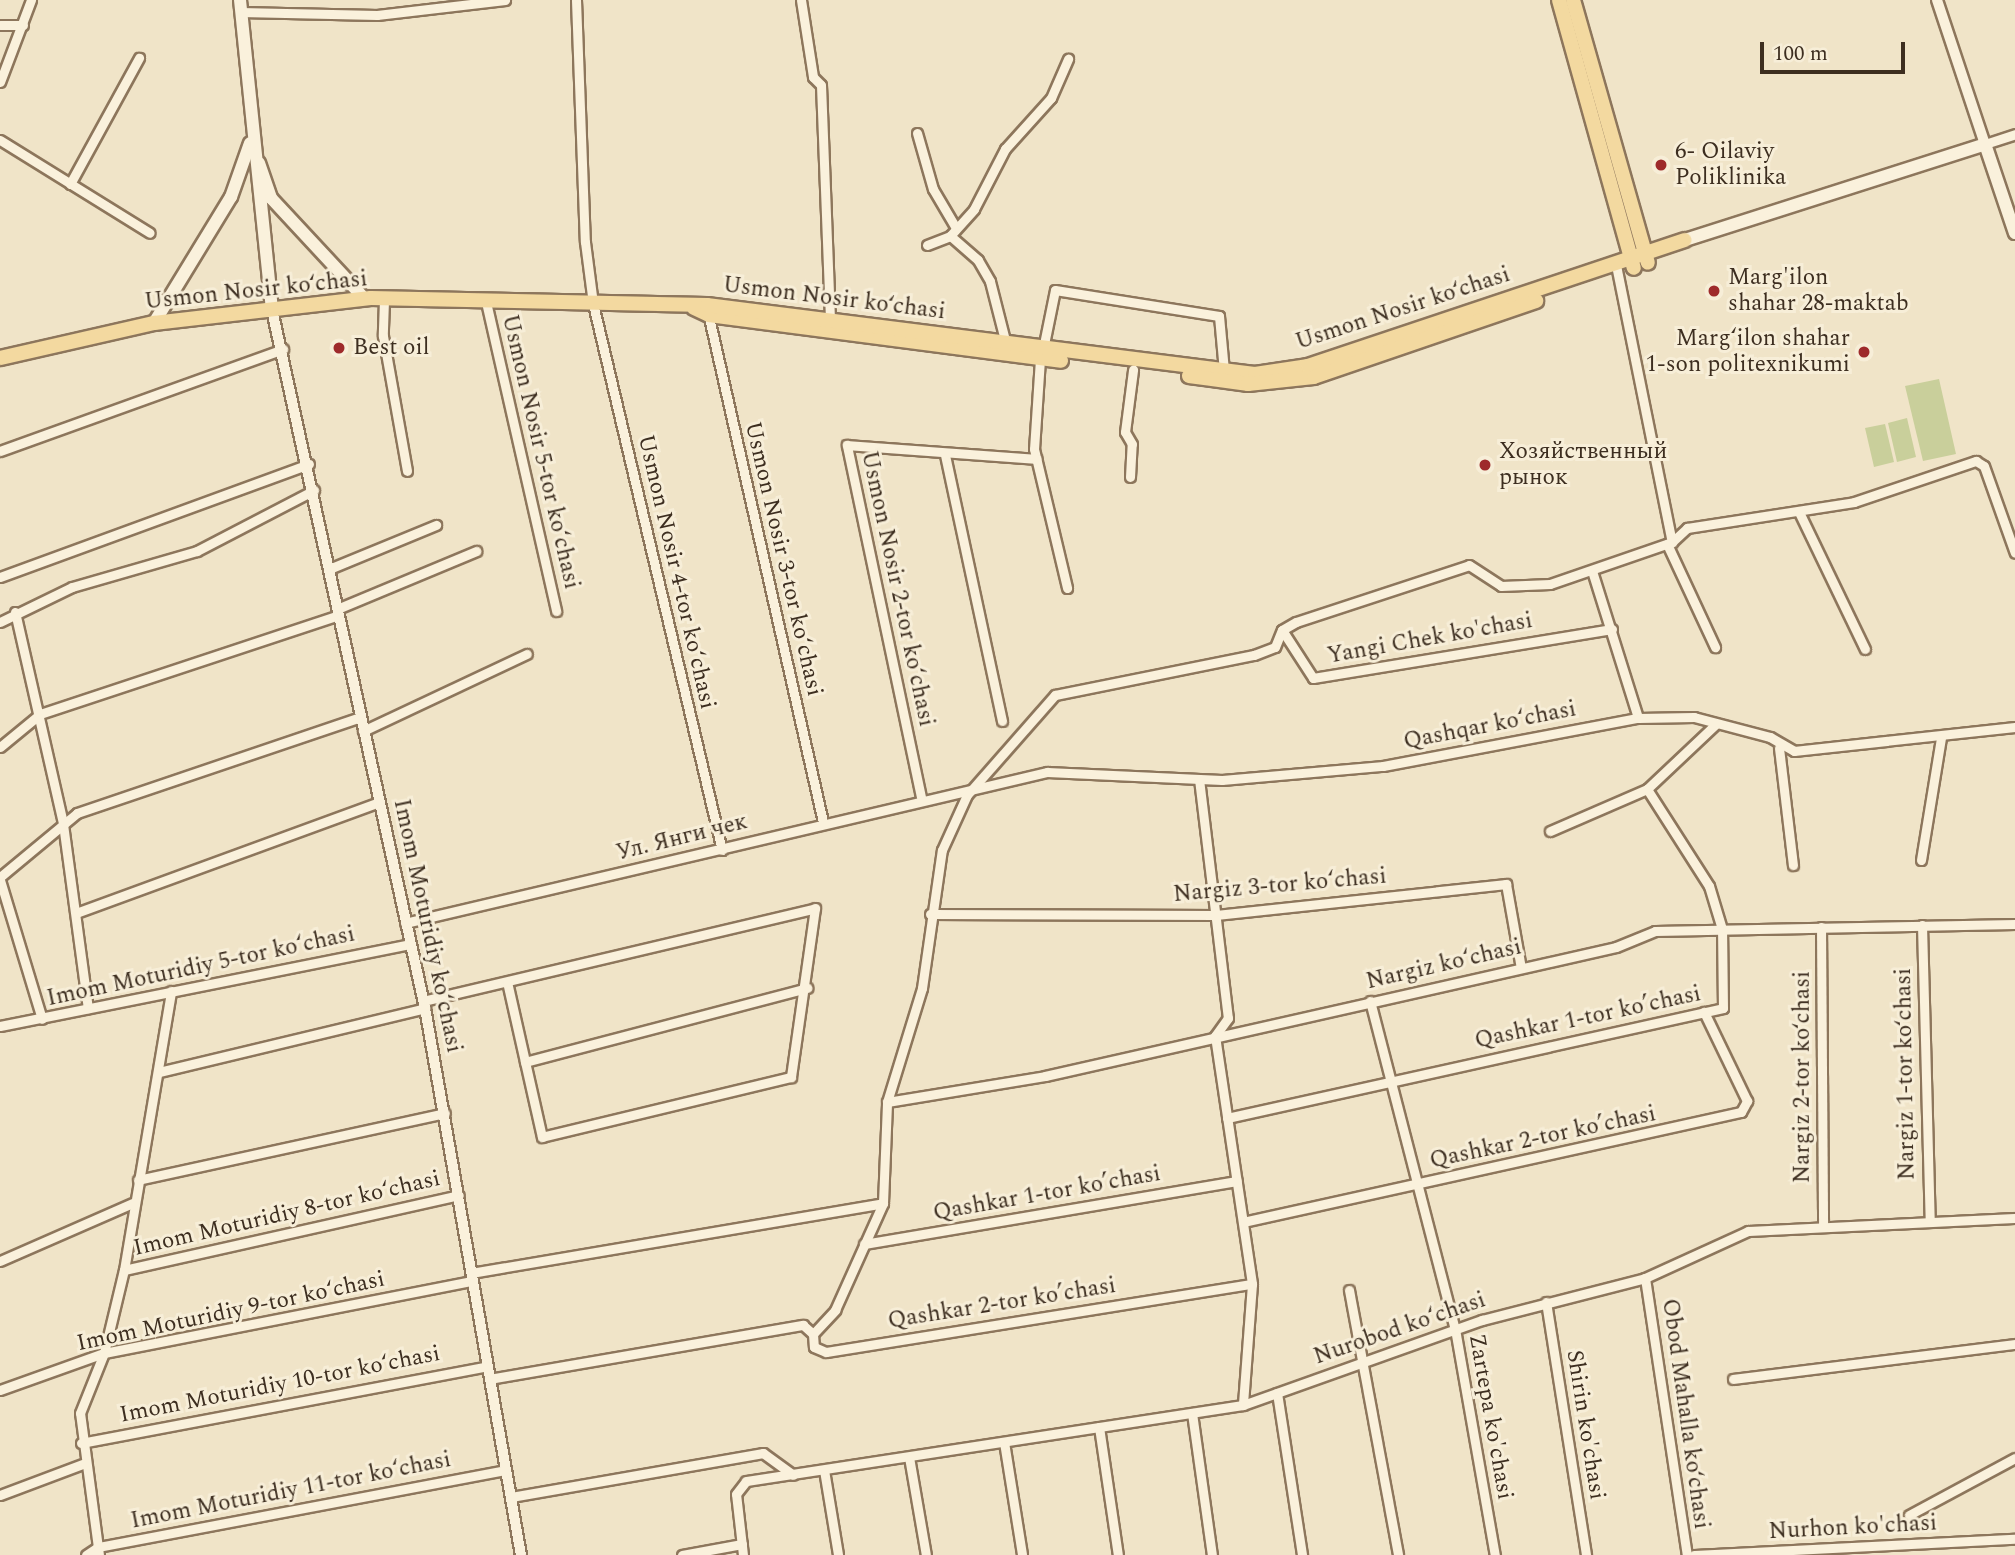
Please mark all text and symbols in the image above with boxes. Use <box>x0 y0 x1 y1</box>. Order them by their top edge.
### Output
scale bar <box>1763 28 1908 72</box>
text: 100 m <box>1773 38 1828 70</box>
place label: 6- Oilaviy Poliklinika <box>1675 138 1786 192</box>
marker: 6- Oilaviy Poliklinika <box>1653 157 1669 173</box>
street label: Usmon Nosir ko‘chasi <box>1292 261 1514 357</box>
place label: Marg'ilon shahar 28-maktab <box>1728 264 1909 318</box>
street label: Usmon Nosir ko‘chasi <box>143 266 369 316</box>
street label: Usmon Nosir ko‘chasi <box>721 272 947 326</box>
marker: Marg'ilon shahar 28-maktab <box>1706 283 1722 299</box>
street label: Usmon Nosir 5-tor koʻchasi <box>495 312 585 592</box>
place label: Margʻilon shahar 1-son politexnikumi <box>1646 325 1850 379</box>
place label: Best oil <box>353 334 429 362</box>
marker: Best oil <box>331 340 347 356</box>
marker: Margʻilon shahar 1-son politexnikumi <box>1856 344 1872 360</box>
street label: Usmon Nosir 3-tor koʻchasi <box>738 419 828 699</box>
street label: Usmon Nosir 4-tor koʻchasi <box>631 432 721 712</box>
place label: Хозяйственный рынок <box>1499 438 1667 492</box>
street label: Usmon Nosir 2-tor koʻchasi <box>854 449 940 729</box>
marker: Хозяйственный рынок <box>1477 457 1493 473</box>
street label: Yangi Chek ko'chasi <box>1325 607 1535 671</box>
street label: Qashqar koʻchasi <box>1401 696 1579 756</box>
street label: Imom Moturidiy koʻchasi <box>387 797 467 1055</box>
street label: Ул. Янги чек <box>614 808 750 868</box>
street label: Nargiz 3-tor koʻchasi <box>1172 863 1388 909</box>
street label: Imom Moturidiy 5-tor koʻchasi <box>44 921 358 1013</box>
street label: Nargiz koʻchasi <box>1364 934 1524 996</box>
street label: Nargiz 1-tor ko‘chasi <box>1890 968 1922 1180</box>
street label: Nargiz 2-tor ko‘chasi <box>1789 971 1817 1183</box>
street label: Qashkar 1-tor koʼchasi <box>1472 981 1704 1055</box>
street label: Qashkar 2-tor koʼchasi <box>1427 1101 1659 1175</box>
street label: Qashkar 1-tor koʼchasi <box>931 1160 1163 1228</box>
street label: Imom Moturidiy 8-tor koʻchasi <box>131 1165 443 1263</box>
street label: Imom Moturidiy 9-tor koʻchasi <box>74 1266 388 1358</box>
street label: Qashkar 2-tor koʼchasi <box>886 1272 1118 1336</box>
street label: Nurobod koʻchasi <box>1310 1287 1490 1371</box>
street label: Obod Mahalla ko‘chasi <box>1655 1297 1715 1531</box>
street label: Zartepa ko'chasi <box>1462 1332 1518 1502</box>
street label: Imom Moturidiy 10-tor koʻchasi <box>118 1340 442 1430</box>
street label: Shirin ko'chasi <box>1560 1348 1610 1502</box>
street label: Imom Moturidiy 11-tor koʻchasi <box>129 1446 453 1536</box>
street label: Nurhon ko'chasi <box>1768 1510 1938 1546</box>

